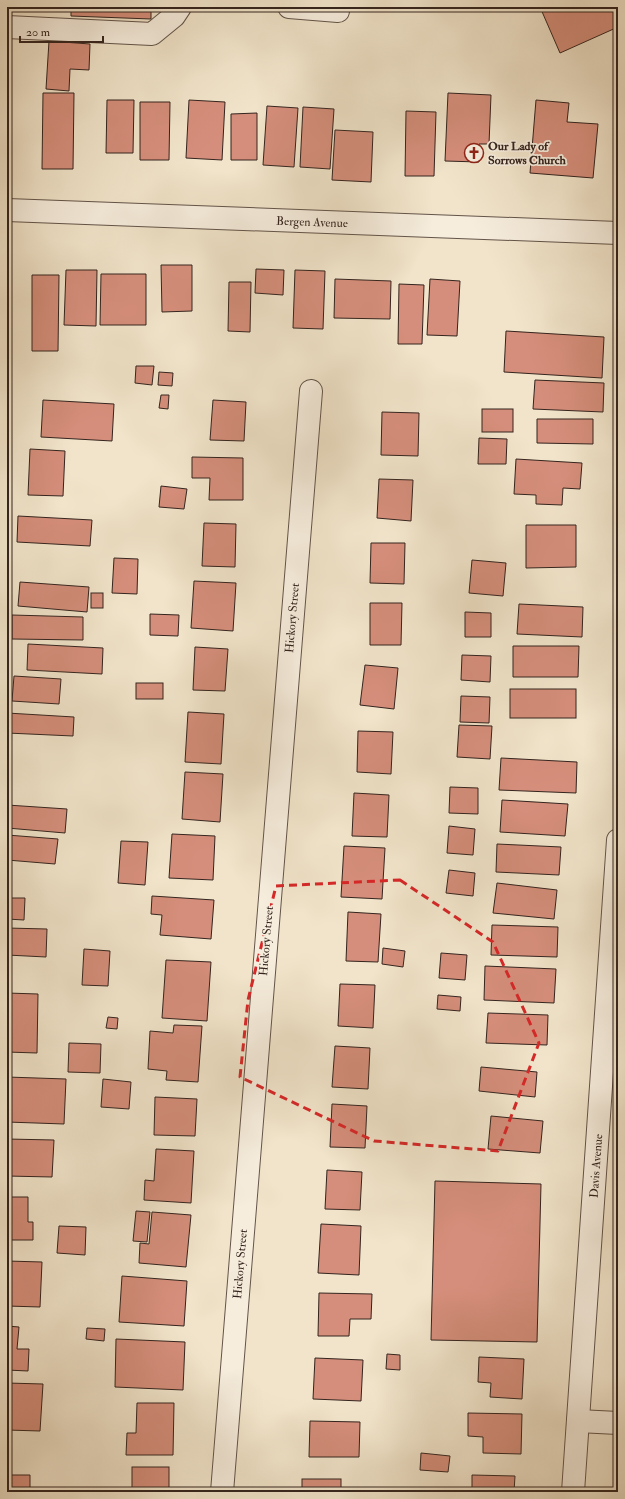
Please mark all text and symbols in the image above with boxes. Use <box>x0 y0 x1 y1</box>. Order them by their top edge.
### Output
scale bar <box>20 18 103 44</box>
text: 20 m <box>26 25 51 40</box>
place label: Our Lady of Sorrows Church <box>488 139 567 168</box>
church icon: Our Lady of Sorrows Church <box>463 142 485 164</box>
street label: Bergen Avenue <box>276 214 348 231</box>
street label: Hickory Street <box>282 582 303 654</box>
street label: Hickory Street <box>256 905 277 977</box>
street label: Davis Avenue <box>587 1133 606 1199</box>
street label: Hickory Street <box>230 1228 251 1300</box>

